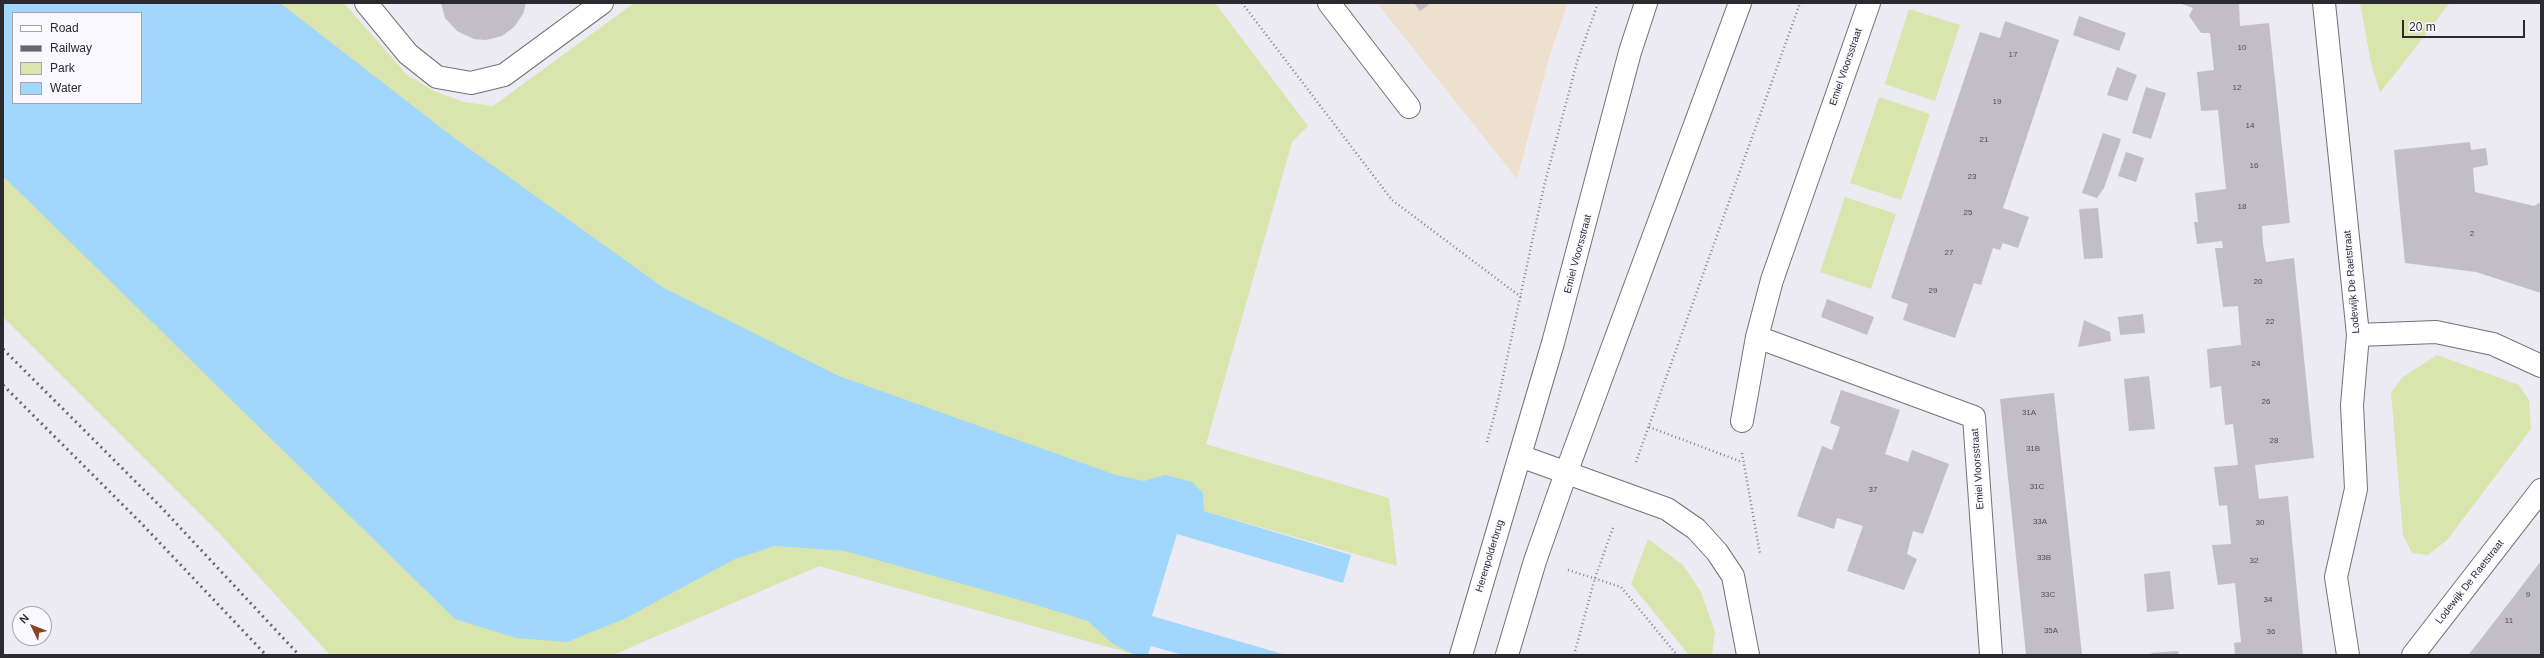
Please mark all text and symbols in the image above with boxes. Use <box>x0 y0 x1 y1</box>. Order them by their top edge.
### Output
legend <box>12 12 142 104</box>
scale bar <box>2404 12 2527 38</box>
text: 20 m <box>2409 20 2436 34</box>
text: Road <box>50 21 79 35</box>
street label: Emiel Vloorsstraat <box>1827 27 1865 107</box>
text: Railway <box>50 41 92 55</box>
house number: 10 <box>2238 43 2246 53</box>
house number: 17 <box>2009 50 2017 60</box>
text: Park <box>50 61 75 75</box>
text: Water <box>50 81 82 95</box>
house number: 12 <box>2233 83 2241 93</box>
house number: 19 <box>1993 97 2001 107</box>
house number: 14 <box>2246 121 2254 131</box>
house number: 21 <box>1980 135 1988 145</box>
house number: 16 <box>2250 161 2258 171</box>
house number: 23 <box>1968 172 1976 182</box>
house number: 18 <box>2238 202 2246 212</box>
house number: 25 <box>1964 208 1972 218</box>
street label: Emiel Vloorsstraat <box>1562 213 1594 295</box>
house number: 2 <box>2470 229 2474 239</box>
street label: Lodewijk De Raetstraat <box>2342 230 2362 334</box>
house number: 27 <box>1945 248 1953 258</box>
house number: 20 <box>2254 277 2262 287</box>
house number: 29 <box>1929 286 1937 296</box>
house number: 22 <box>2266 317 2274 327</box>
house number: 24 <box>2252 359 2260 369</box>
house number: 26 <box>2262 397 2270 407</box>
house number: 31A <box>2022 408 2036 418</box>
street label: Emiel Vloorsstraat <box>1969 428 1987 510</box>
house number: 28 <box>2270 436 2278 446</box>
house number: 31B <box>2026 444 2040 454</box>
house number: 31C <box>2030 482 2044 492</box>
house number: 37 <box>1869 485 1877 495</box>
house number: 33A <box>2033 517 2047 527</box>
street label: Herenpolderbrug <box>1473 518 1507 594</box>
house number: 30 <box>2256 518 2264 528</box>
street label: Lodewijk De Raetstraat <box>2433 538 2507 626</box>
house number: 33B <box>2037 553 2051 563</box>
house number: 32 <box>2250 556 2258 566</box>
house number: 33C <box>2041 590 2055 600</box>
house number: 9 <box>2526 590 2530 600</box>
house number: 34 <box>2264 595 2272 605</box>
north arrow <box>12 606 52 646</box>
text: N <box>17 612 31 626</box>
house number: 11 <box>2505 616 2513 626</box>
house number: 35A <box>2044 626 2058 636</box>
house number: 36 <box>2267 627 2275 637</box>

